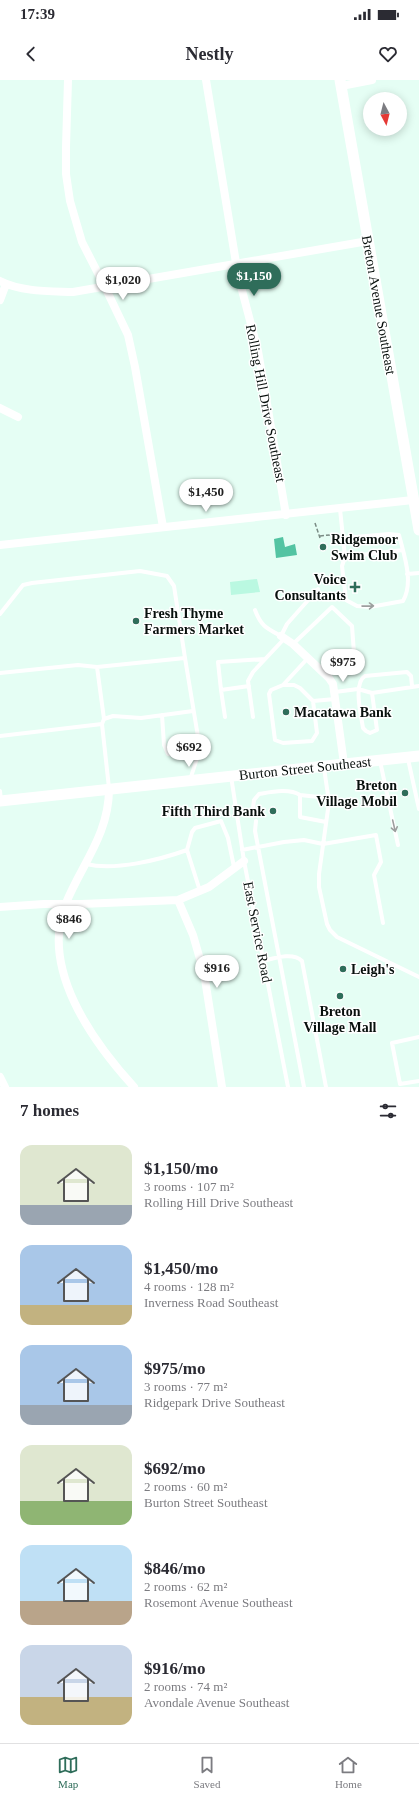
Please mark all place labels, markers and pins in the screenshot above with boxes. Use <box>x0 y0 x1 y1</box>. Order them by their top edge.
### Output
pin: $1,150 <box>221 263 287 297</box>
pin: $1,020 <box>90 267 156 301</box>
pin: $1,450 <box>173 479 239 513</box>
place label: Ridgemoor Swim Club <box>331 532 398 563</box>
marker: Ridgemoor Swim Club <box>318 542 328 552</box>
place label: Voice Consultants <box>274 572 347 603</box>
marker: Voice Consultants <box>349 581 361 593</box>
place label: Fresh Thyme Farmers Market <box>144 606 244 637</box>
marker: Fresh Thyme Farmers Market <box>131 616 141 626</box>
pin: $975 <box>319 649 367 683</box>
place label: Macatawa Bank <box>294 705 392 720</box>
marker: Macatawa Bank <box>281 707 291 717</box>
pin: $692 <box>165 734 213 768</box>
place label: Breton Village Mobil <box>316 778 397 809</box>
marker: Breton Village Mobil <box>400 788 410 798</box>
place label: Fifth Third Bank <box>162 804 265 819</box>
marker: Fifth Third Bank <box>268 806 278 816</box>
pin: $846 <box>45 906 93 940</box>
pin: $916 <box>193 955 241 989</box>
place label: Leigh's <box>351 962 395 977</box>
marker: Leigh's <box>338 964 348 974</box>
marker: Breton Village Mall <box>335 991 345 1001</box>
place label: Breton Village Mall <box>304 1004 377 1035</box>

